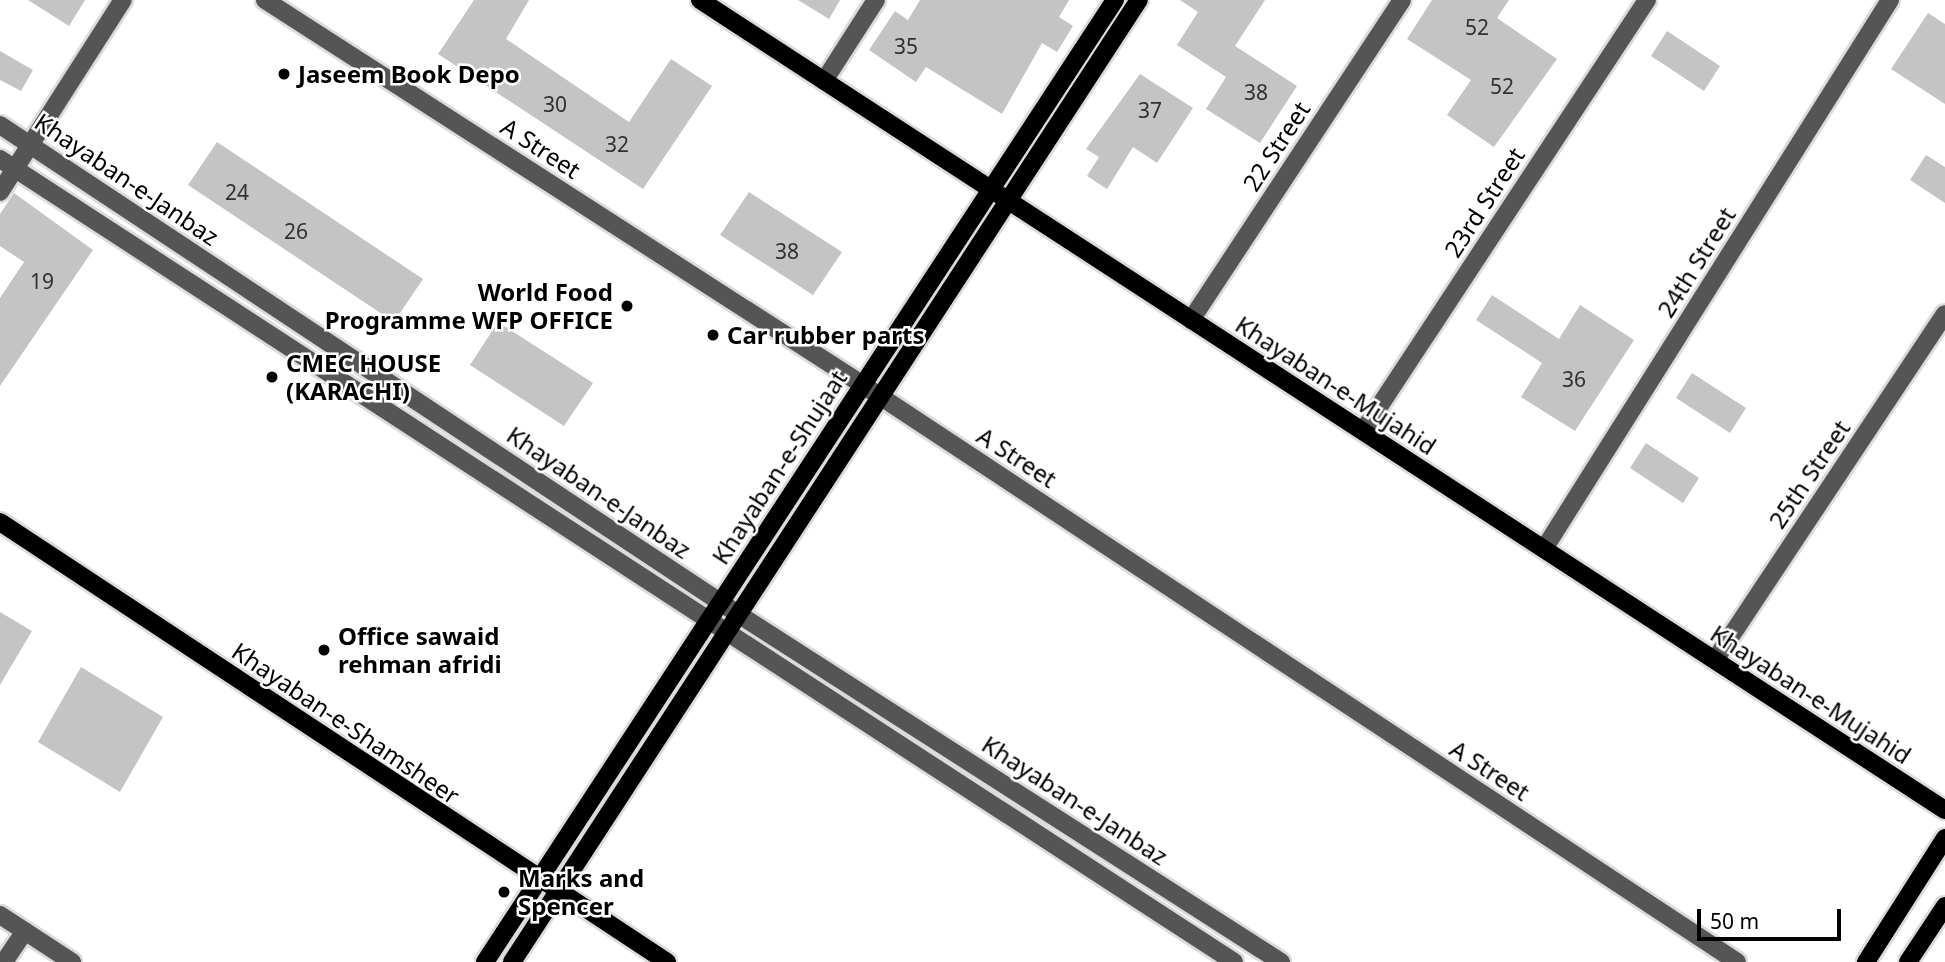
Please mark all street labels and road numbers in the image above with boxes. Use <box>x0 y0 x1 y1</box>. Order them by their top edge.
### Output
street label: 22 Street <box>1236 96 1316 196</box>
street label: Khayaban-e-Janbaz <box>30 107 224 251</box>
street label: A Street <box>496 112 586 184</box>
street label: 23rd Street <box>1438 142 1530 262</box>
street label: 24th Street <box>1651 202 1741 322</box>
street label: Khayaban-e-Mujahid <box>1230 309 1442 461</box>
street label: Khayaban-e-Shujaat <box>706 365 852 569</box>
street label: 25th Street <box>1762 414 1856 534</box>
street label: Khayaban-e-Janbaz <box>502 420 696 564</box>
street label: A Street <box>972 421 1062 493</box>
street label: Khayaban-e-Mujahid <box>1705 618 1917 770</box>
street label: Khayaban-e-Shamsheer <box>227 636 465 810</box>
street label: Khayaban-e-Janbaz <box>977 729 1173 871</box>
street label: A Street <box>1445 734 1535 806</box>

